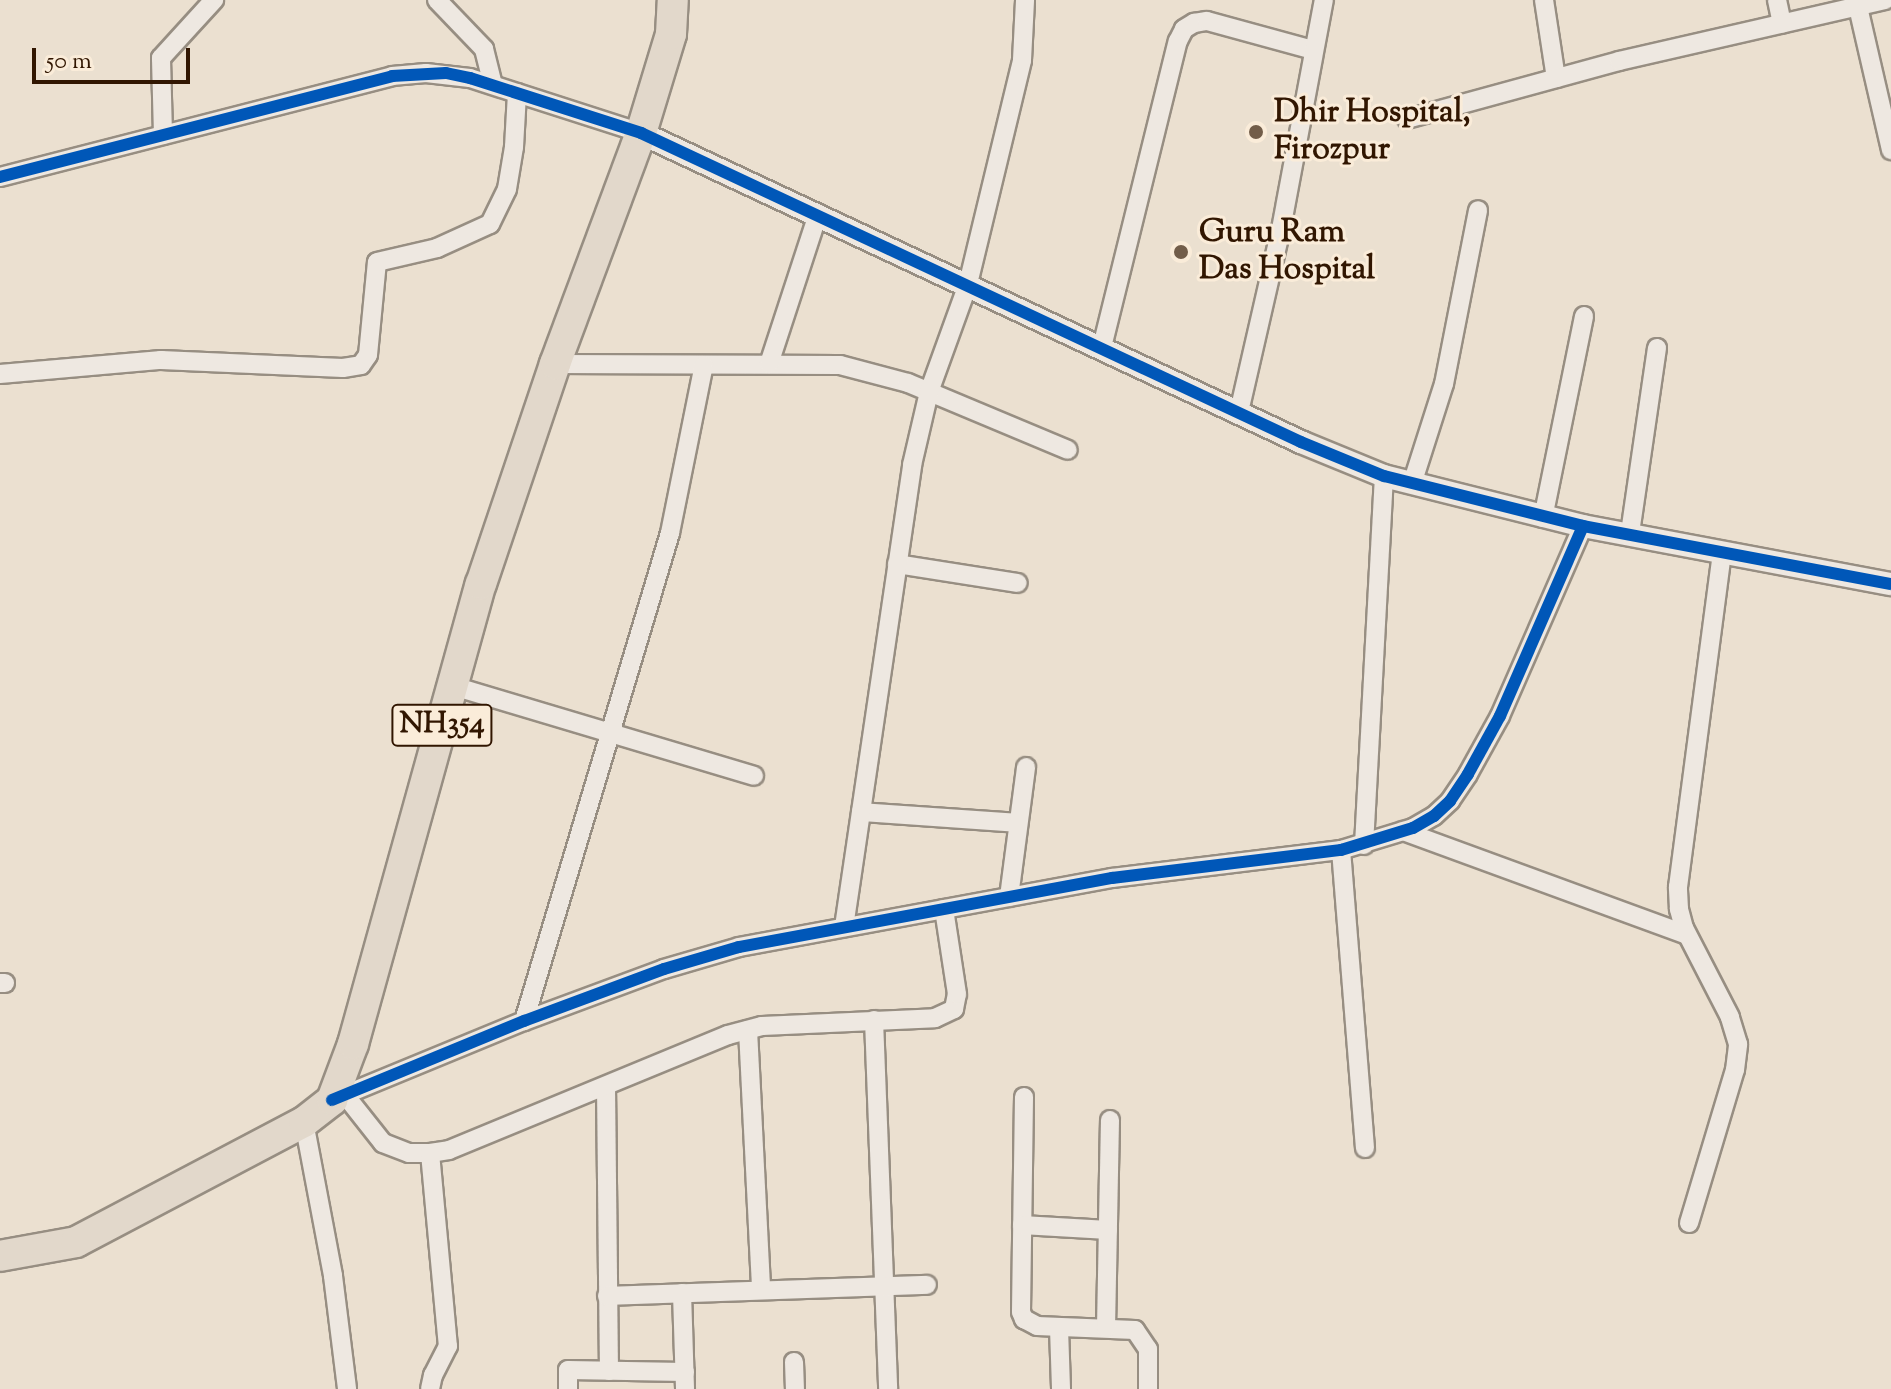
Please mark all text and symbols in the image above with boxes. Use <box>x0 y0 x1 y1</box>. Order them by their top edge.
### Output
scale bar <box>36 32 194 82</box>
text: 50 m <box>46 45 92 79</box>
place label: Dhir Hospital, Firozpur <box>1274 95 1471 170</box>
marker: Dhir Hospital, Firozpur <box>1245 121 1267 143</box>
place label: Guru Ram Das Hospital <box>1199 215 1375 290</box>
marker: Guru Ram Das Hospital <box>1170 241 1192 263</box>
road number: NH354 <box>390 699 494 751</box>

